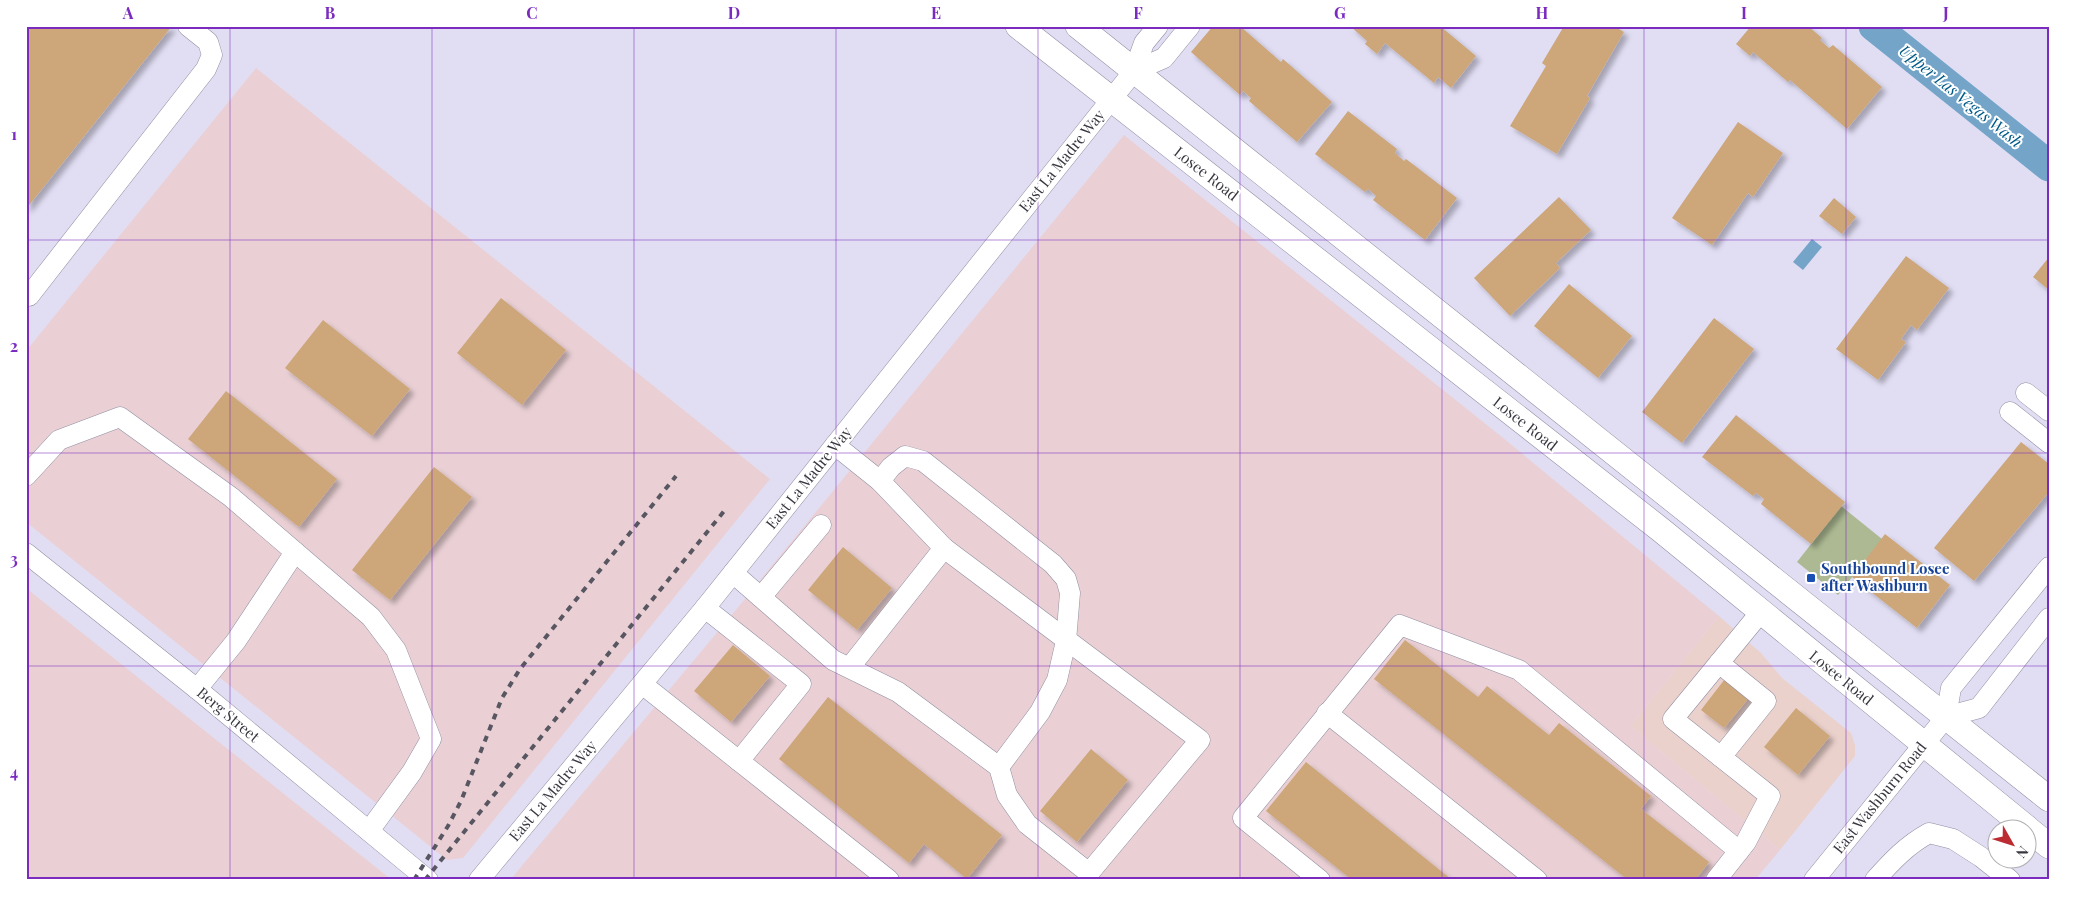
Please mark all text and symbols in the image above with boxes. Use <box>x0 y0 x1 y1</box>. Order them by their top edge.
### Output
text: A <box>122 2 134 23</box>
text: B <box>325 2 336 23</box>
text: C <box>526 2 538 23</box>
text: D <box>728 2 740 23</box>
text: E <box>931 2 941 23</box>
text: F <box>1133 2 1143 23</box>
text: G <box>1334 2 1346 23</box>
text: H <box>1536 2 1549 23</box>
text: I <box>1741 2 1747 23</box>
text: J <box>1942 2 1949 23</box>
water label: Upper Las Vegas Wash <box>1895 39 2027 152</box>
street label: East La Madre Way <box>1014 105 1109 216</box>
text: 1 <box>11 123 17 144</box>
street label: Losee Road <box>1170 142 1243 205</box>
text: 2 <box>10 335 18 356</box>
street label: Losee Road <box>1489 392 1562 455</box>
street label: East La Madre Way <box>761 422 856 533</box>
text: 3 <box>10 548 18 569</box>
place label: Southbound Losee after Washburn <box>1821 558 1950 595</box>
marker: Southbound Losee after Washburn <box>1805 572 1817 584</box>
street label: Losee Road <box>1805 645 1878 709</box>
street label: Berg Street <box>193 682 265 747</box>
street label: East La Madre Way <box>504 735 601 845</box>
street label: East Washburn Road <box>1828 737 1931 857</box>
text: 4 <box>10 761 18 782</box>
north arrow <box>1988 818 2038 868</box>
text: N <box>2012 843 2033 862</box>

